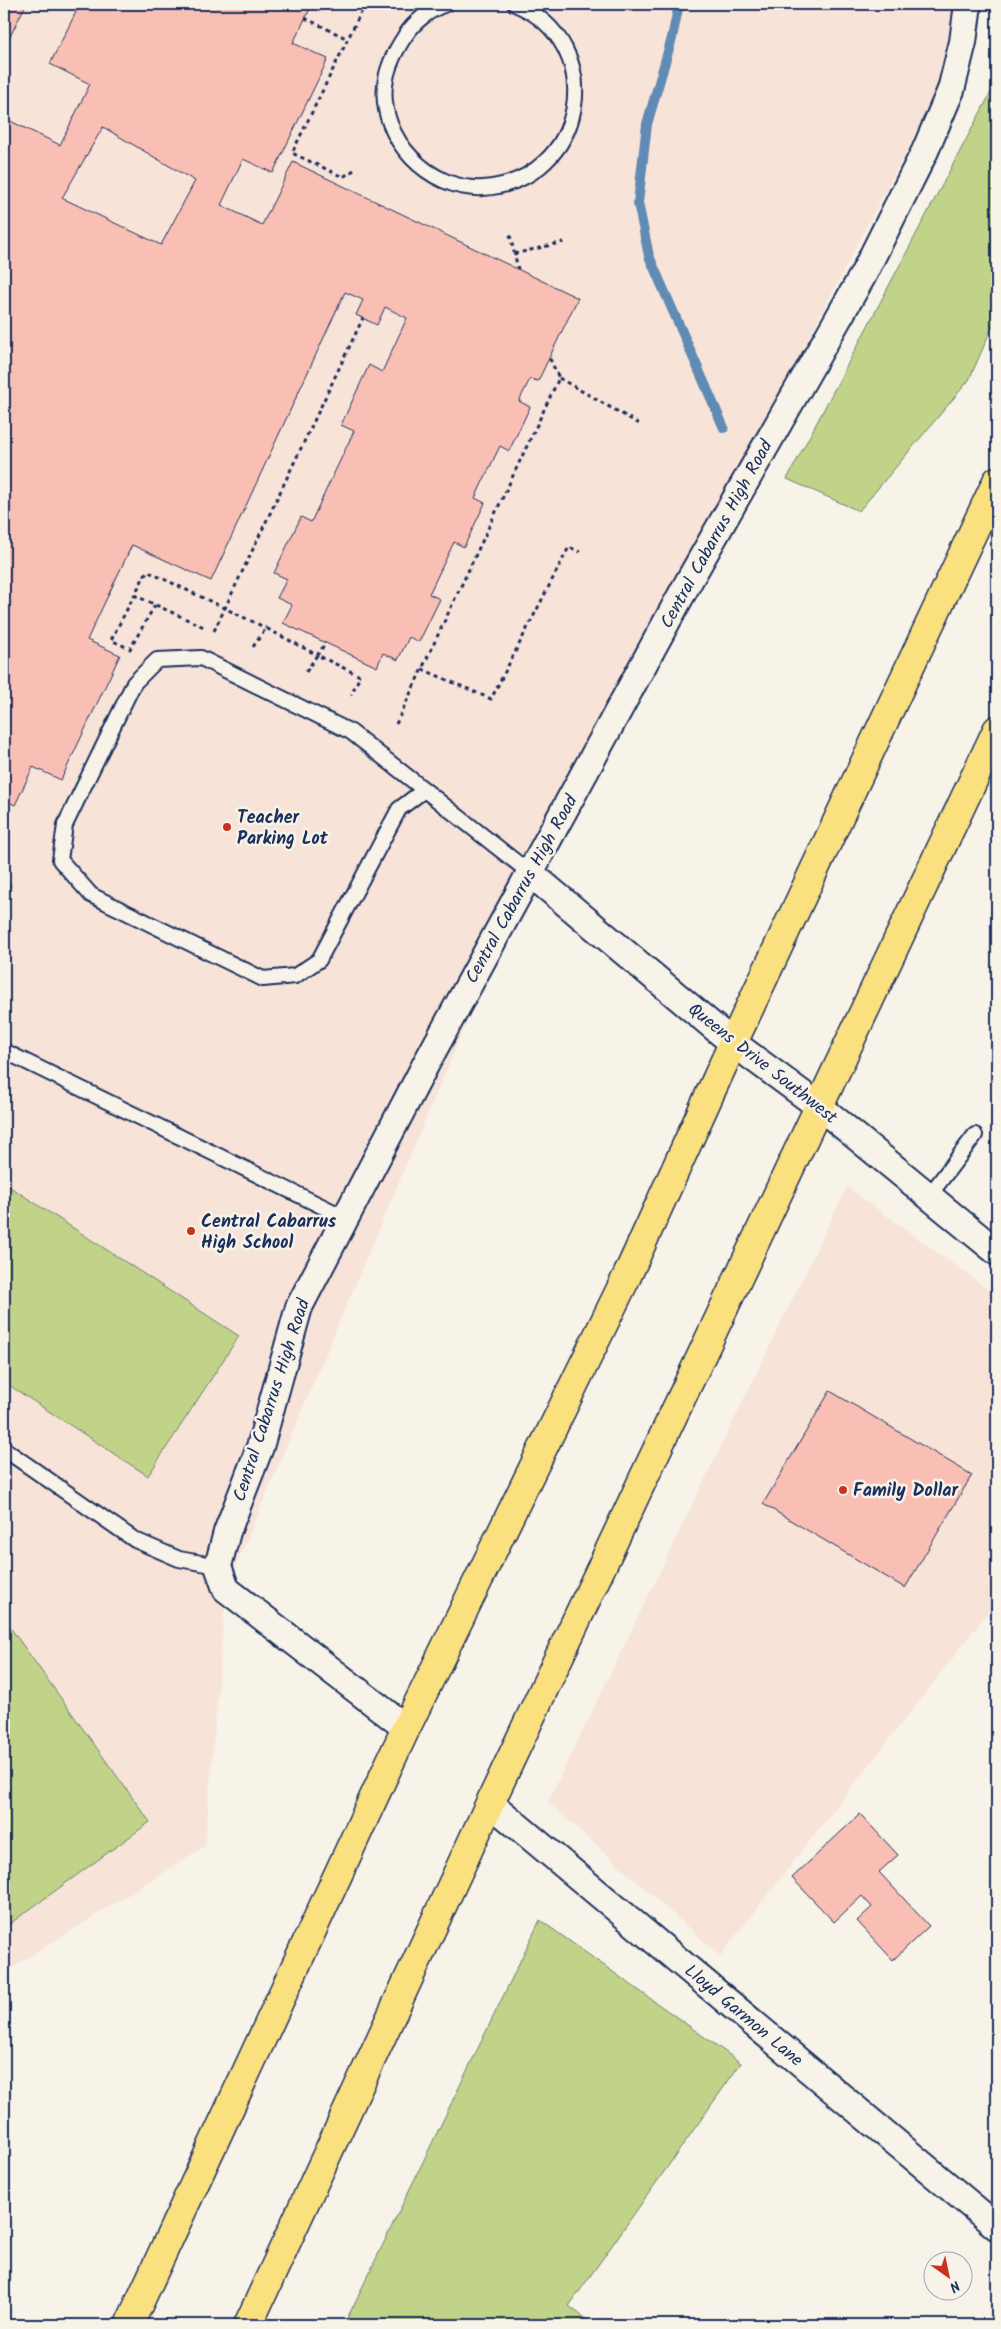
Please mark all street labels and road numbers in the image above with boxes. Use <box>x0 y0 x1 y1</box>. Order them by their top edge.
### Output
street label: Central Cabarrus High Road <box>653 434 782 634</box>
street label: Central Cabarrus High Road <box>458 789 587 989</box>
street label: Queens Drive Southwest <box>681 996 844 1133</box>
street label: Central Cabarrus High Road <box>226 1294 319 1506</box>
street label: Lloyd Garmon Lane <box>677 1958 809 2075</box>

